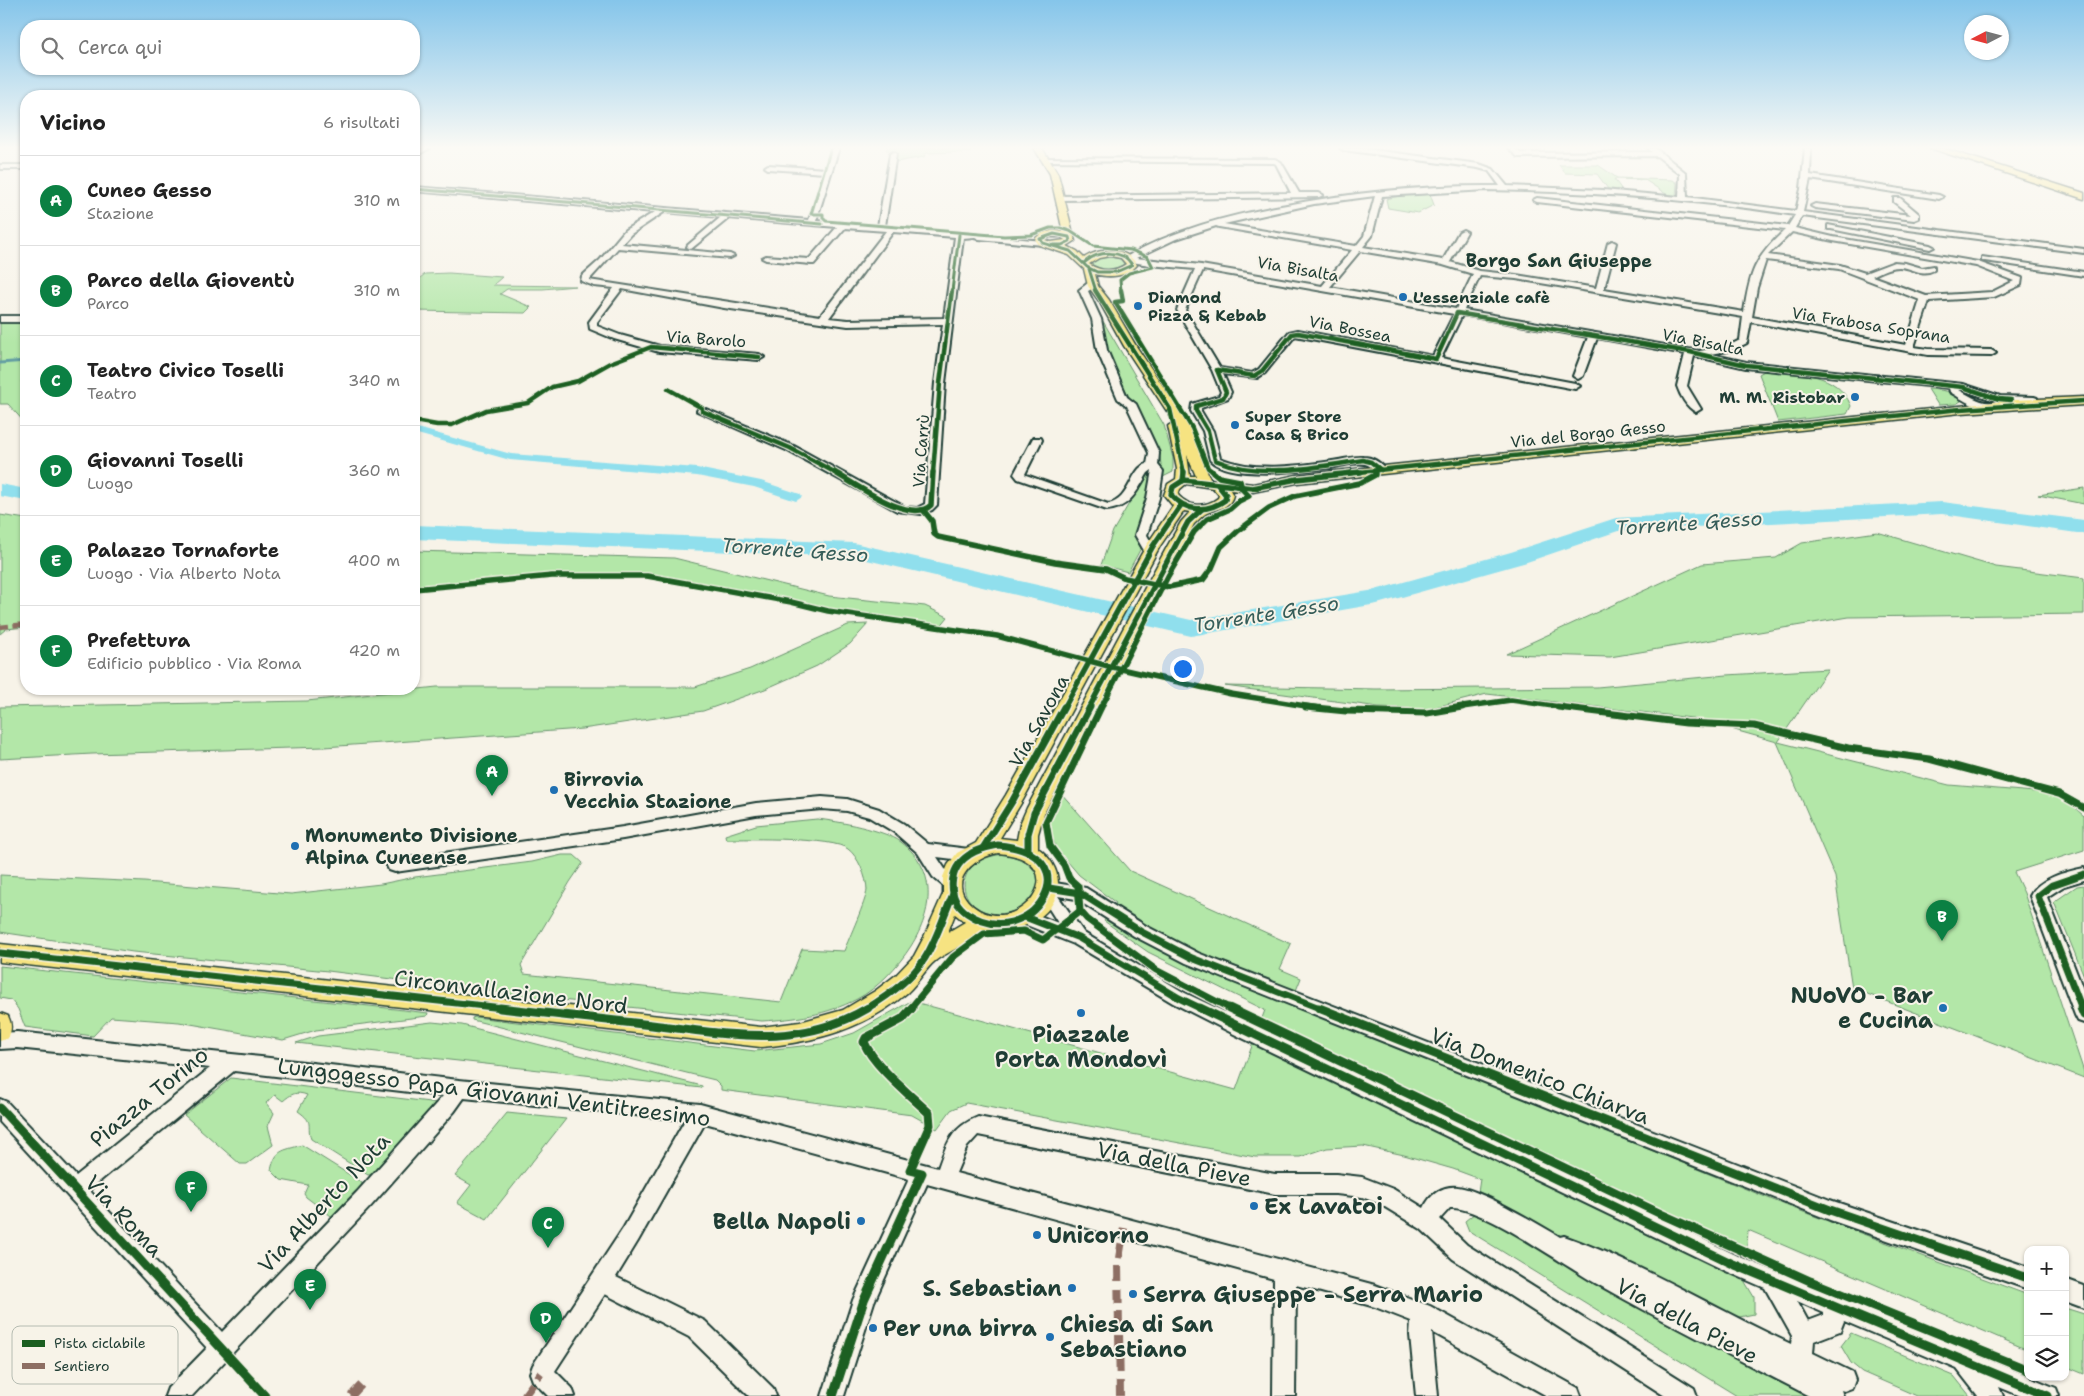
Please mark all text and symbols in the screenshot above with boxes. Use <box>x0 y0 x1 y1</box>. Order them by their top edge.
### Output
north arrow <box>1964 15 2009 60</box>
search box <box>20 20 420 75</box>
icon: search <box>38 34 66 62</box>
text: Cerca qui <box>78 35 162 60</box>
text: Vicino <box>40 109 106 137</box>
text: 6 risultati <box>323 112 400 133</box>
text: Cuneo Gesso <box>87 178 212 203</box>
text: A <box>50 190 62 211</box>
text: 310 m <box>353 190 400 211</box>
text: Stazione <box>87 203 154 224</box>
district label: Borgo San Giuseppe <box>1466 249 1652 273</box>
street label: Via Bisalta <box>1255 251 1341 287</box>
text: Parco della Gioventù <box>87 268 295 293</box>
text: B <box>51 280 61 301</box>
text: 310 m <box>353 280 400 301</box>
place label: Diamond Pizza & Kebab <box>1148 287 1266 326</box>
place label: L'essenziale cafè <box>1413 287 1551 308</box>
marker: L'essenziale cafè <box>1397 291 1409 303</box>
text: Parco <box>87 293 129 314</box>
marker: Diamond Pizza & Kebab <box>1132 300 1144 312</box>
street label: Via Frabosa Soprana <box>1790 302 1952 348</box>
street label: Via Bossea <box>1307 311 1393 347</box>
street label: Via Bisalta <box>1660 324 1746 360</box>
street label: Via Barolo <box>665 326 747 352</box>
text: Teatro Civico Toselli <box>87 358 284 383</box>
text: C <box>51 370 61 391</box>
text: 340 m <box>348 370 400 391</box>
text: Teatro <box>87 383 137 404</box>
place label: M. M. Ristobar <box>1719 387 1845 408</box>
marker: M. M. Ristobar <box>1849 391 1861 403</box>
place label: Super Store Casa & Brico <box>1245 406 1349 445</box>
street label: Via Carrù <box>908 414 934 488</box>
street label: Via del Borgo Gesso <box>1509 415 1667 453</box>
marker: Super Store Casa & Brico <box>1229 419 1241 431</box>
text: Giovanni Toselli <box>87 448 244 473</box>
text: D <box>50 460 62 481</box>
text: 360 m <box>348 460 400 481</box>
text: Luogo <box>87 473 133 494</box>
water label: Torrente Gesso <box>1615 505 1763 541</box>
water label: Torrente Gesso <box>721 532 869 568</box>
text: Palazzo Tornaforte <box>87 538 279 563</box>
text: E <box>51 550 61 571</box>
text: 400 m <box>347 550 400 571</box>
text: Luogo · Via Alberto Nota <box>87 563 281 584</box>
water label: Torrente Gesso <box>1191 590 1341 638</box>
text: Prefettura <box>87 628 190 653</box>
text: F <box>51 640 61 661</box>
text: 420 m <box>349 640 400 661</box>
text: Edificio pubblico · Via Roma <box>87 653 302 674</box>
your location <box>1170 656 1196 682</box>
street label: Via Savona <box>1003 670 1075 772</box>
pin: A <box>476 755 508 796</box>
place label: Birrovia Vecchia Stazione <box>564 767 732 814</box>
marker: Birrovia Vecchia Stazione <box>548 784 560 796</box>
place label: Monumento Divisione Alpina Cuneense <box>305 823 518 870</box>
marker: Monumento Divisione Alpina Cuneense <box>289 840 301 852</box>
pin: B <box>1926 900 1958 941</box>
street label: Circonvallazione Nord <box>392 963 630 1021</box>
place label: NUoVO - Bar e Cucina <box>1790 981 1933 1035</box>
marker: NUoVO - Bar e Cucina <box>1937 1002 1949 1014</box>
marker: Piazzale Porta Mondovì <box>1075 1007 1087 1019</box>
place label: Piazzale Porta Mondovì <box>995 1020 1167 1074</box>
street label: Via Domenico Chiarva <box>1426 1021 1654 1131</box>
street label: Piazza Torino <box>84 1040 214 1154</box>
street label: Lungogesso Papa Giovanni Ventitreesimo <box>276 1051 712 1133</box>
street label: Via Alberto Nota <box>252 1127 397 1279</box>
street label: Via della Pieve <box>1094 1135 1254 1193</box>
street label: Via Roma <box>78 1169 170 1264</box>
pin: F <box>175 1171 207 1212</box>
place label: Ex Lavatoi <box>1264 1192 1383 1221</box>
marker: Ex Lavatoi <box>1248 1200 1260 1212</box>
pin: C <box>532 1207 564 1248</box>
place label: Bella Napoli <box>713 1207 851 1236</box>
marker: Bella Napoli <box>855 1215 867 1227</box>
place label: Unicorno <box>1047 1221 1149 1250</box>
marker: Unicorno <box>1031 1229 1043 1241</box>
map controls <box>2024 1246 2069 1381</box>
button: + <box>2024 1246 2069 1291</box>
pin: E <box>294 1269 326 1310</box>
street label: Via della Pieve <box>1611 1271 1763 1371</box>
place label: S. Sebastian <box>922 1274 1062 1303</box>
place label: Serra Giuseppe - Serra Mario <box>1143 1280 1483 1309</box>
marker: S. Sebastian <box>1066 1282 1078 1294</box>
marker: Serra Giuseppe - Serra Mario <box>1127 1288 1139 1300</box>
button: − <box>2024 1291 2069 1336</box>
pin: D <box>530 1302 562 1343</box>
place label: Chiesa di San Sebastiano <box>1060 1310 1214 1364</box>
place label: Per una birra <box>883 1314 1037 1343</box>
marker: Per una birra <box>867 1322 879 1334</box>
legend <box>12 1326 178 1384</box>
marker: Chiesa di San Sebastiano <box>1044 1331 1056 1343</box>
text: Pista ciclabile <box>54 1334 146 1352</box>
button: layers <box>2024 1336 2069 1381</box>
text: Sentiero <box>54 1357 109 1375</box>

